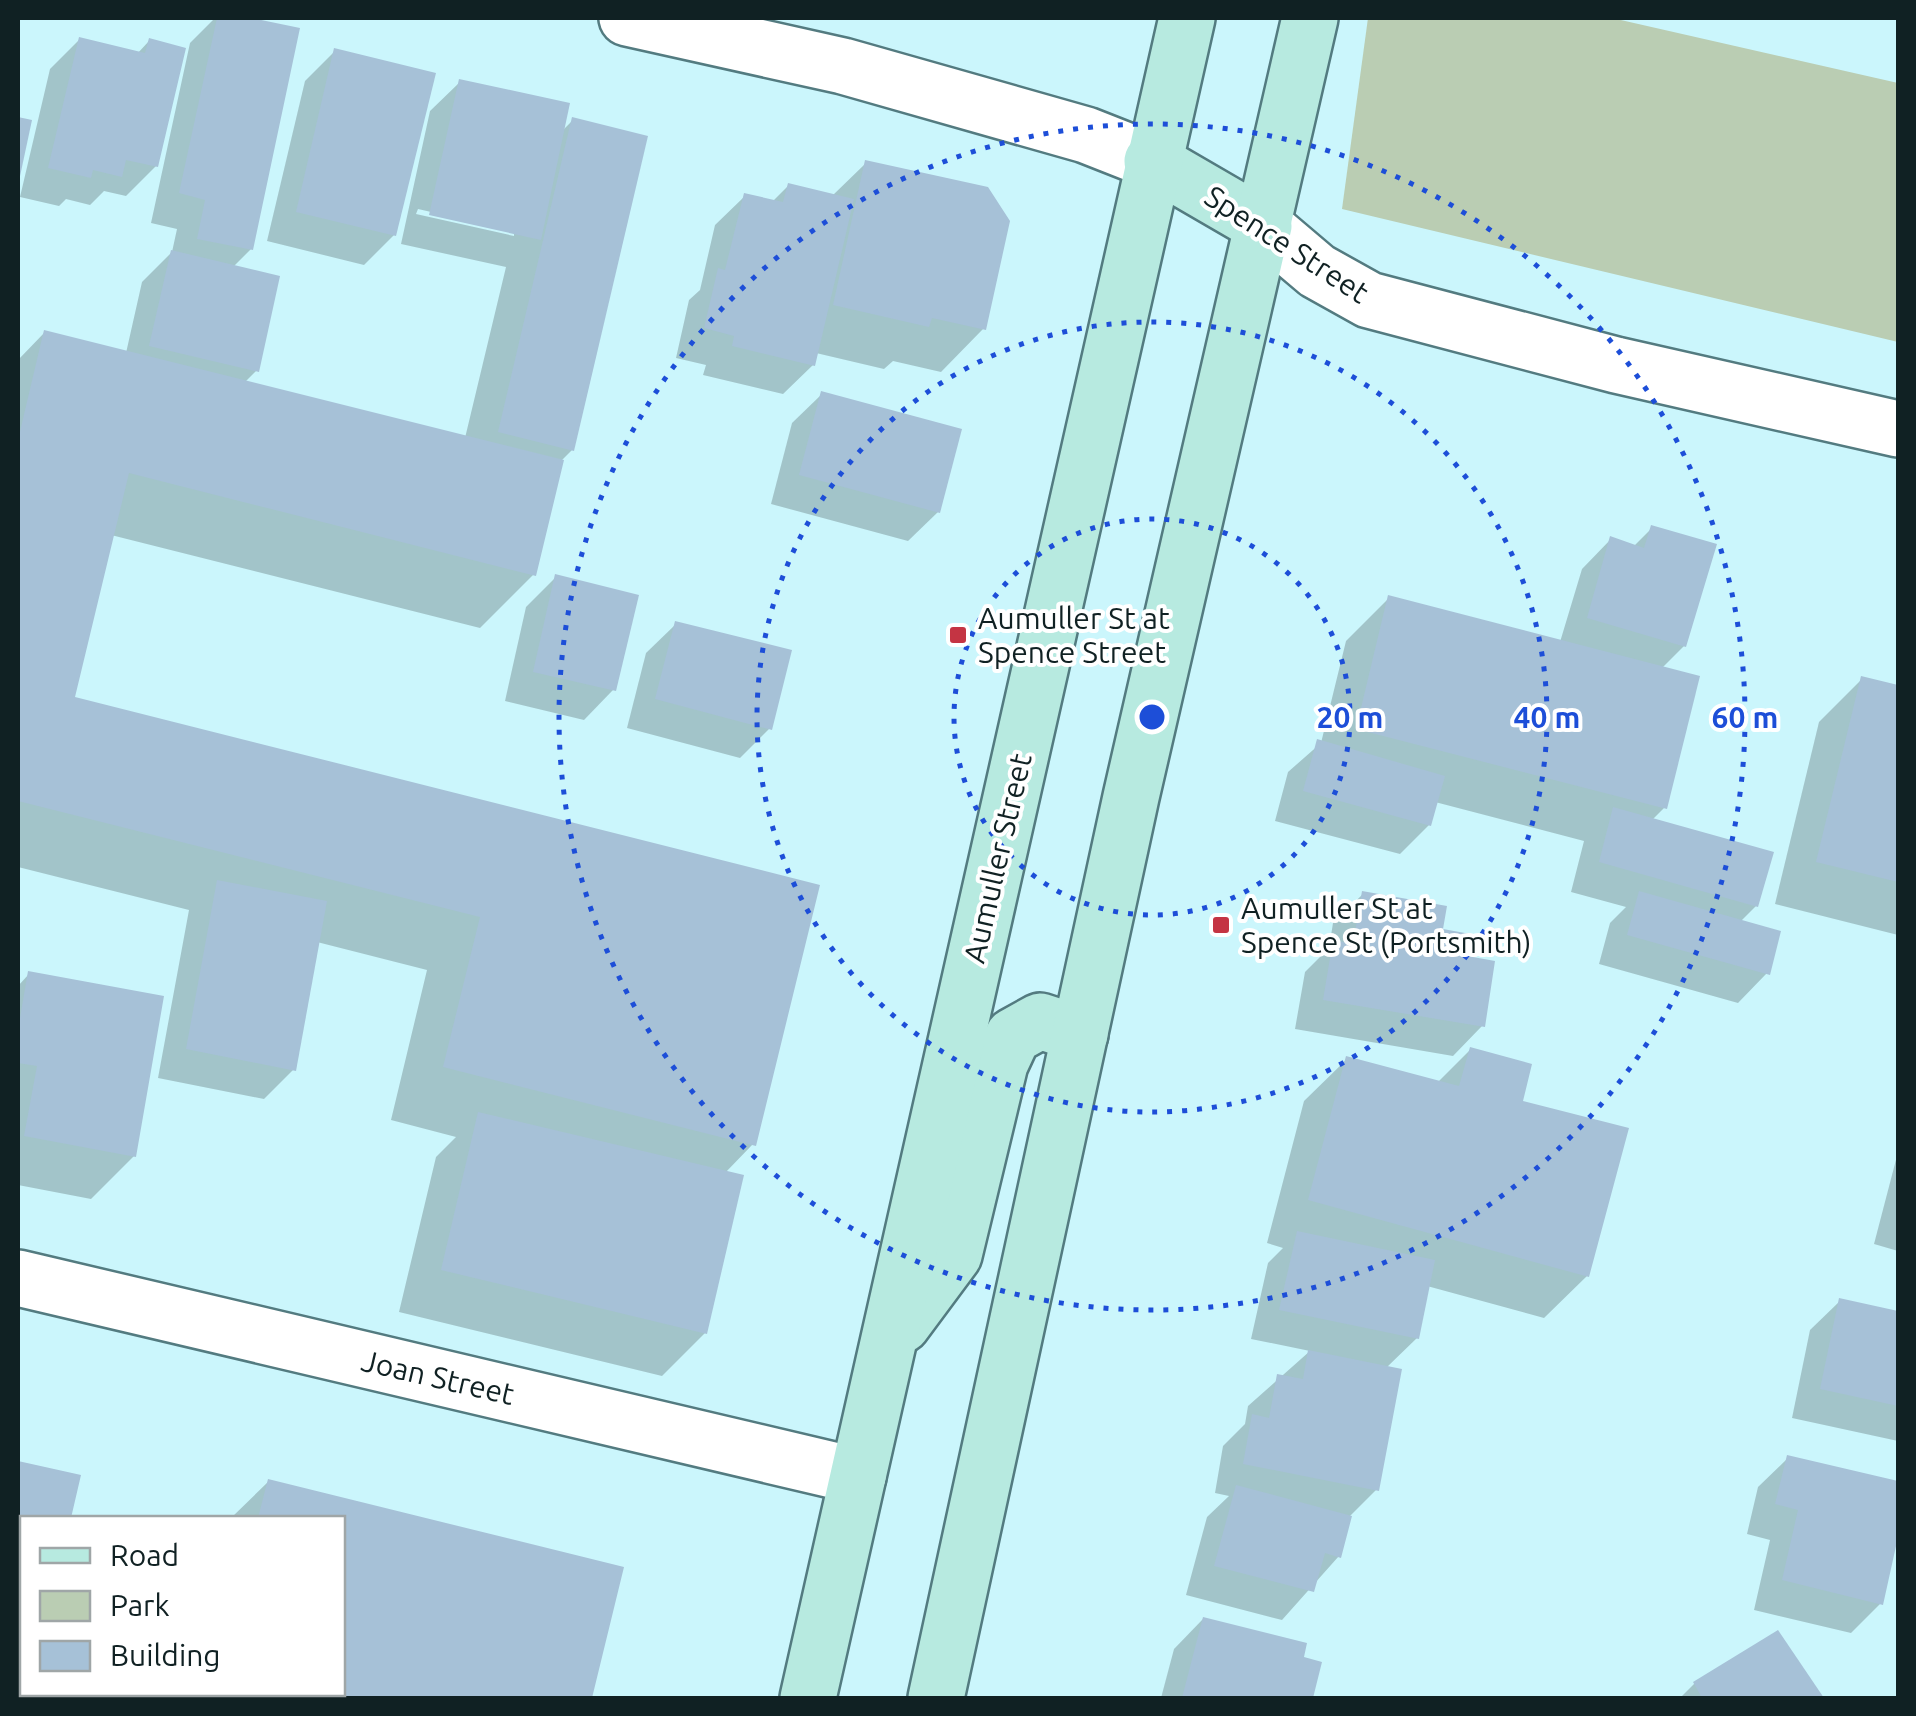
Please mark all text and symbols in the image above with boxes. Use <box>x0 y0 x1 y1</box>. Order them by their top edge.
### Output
street label: Spence Street <box>1199 179 1375 310</box>
place label: Aumuller St at Spence Street <box>978 601 1170 669</box>
marker: Aumuller St at Spence Street <box>947 624 969 646</box>
centre of rings <box>1134 699 1170 735</box>
text: 20 m <box>1317 700 1383 734</box>
text: 40 m <box>1514 700 1580 734</box>
text: 60 m <box>1712 700 1778 734</box>
street label: Aumuller Street <box>956 750 1038 966</box>
place label: Aumuller St at Spence St (Portsmith) <box>1241 891 1532 959</box>
marker: Aumuller St at Spence St (Portsmith) <box>1210 914 1232 936</box>
street label: Joan Street <box>358 1343 518 1411</box>
legend <box>20 1516 345 1696</box>
text: Road <box>110 1538 179 1572</box>
text: Park <box>110 1588 170 1622</box>
text: Building <box>110 1638 221 1672</box>

